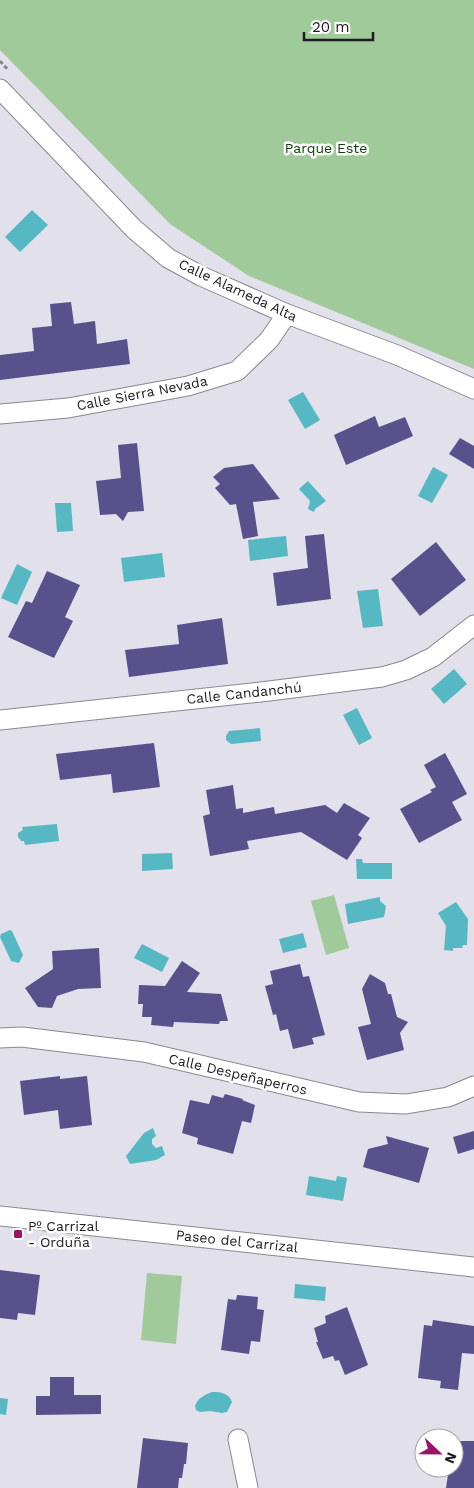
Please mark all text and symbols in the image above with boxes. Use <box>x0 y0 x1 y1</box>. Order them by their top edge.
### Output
scale bar <box>304 10 373 42</box>
text: 20 m <box>312 18 350 36</box>
park label: Parque Este <box>285 140 367 156</box>
street label: Calle Alameda Alta <box>176 256 300 325</box>
street label: Calle Sierra Nevada <box>75 372 209 414</box>
street label: Calle Candanchú <box>186 679 302 707</box>
street label: Calle Despeñaperros <box>167 1050 309 1098</box>
place label: Pº Carrizal - Orduña <box>28 1218 99 1250</box>
street label: Paseo del Carrizal <box>175 1227 300 1255</box>
marker: Pº Carrizal - Orduña <box>12 1228 24 1240</box>
north arrow <box>414 1428 464 1478</box>
text: N <box>442 1450 460 1466</box>

